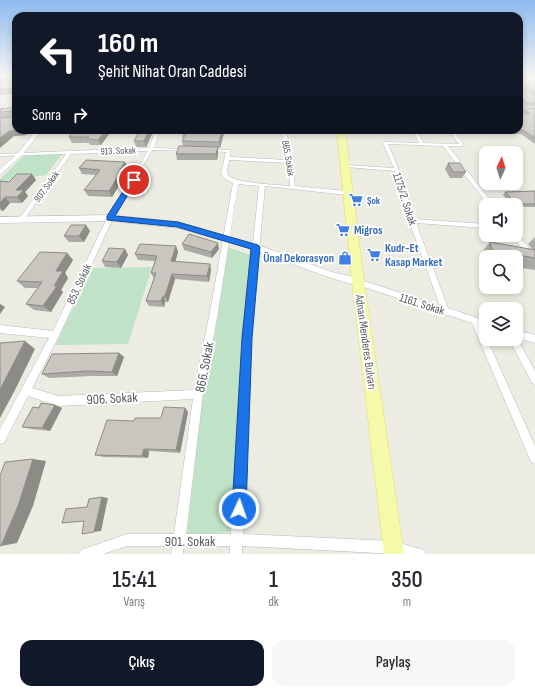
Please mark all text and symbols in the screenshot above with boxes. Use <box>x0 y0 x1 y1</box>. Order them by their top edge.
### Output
text: 160 m <box>98 27 158 60</box>
icon: left <box>32 28 84 80</box>
text: Şehit Nihat Oran Caddesi <box>98 61 247 82</box>
icon: right <box>69 104 91 126</box>
text: Sonra <box>32 106 61 125</box>
street label: 865. Sokak <box>279 139 297 177</box>
street label: 913. Sokak <box>100 144 136 158</box>
north arrow <box>479 146 523 190</box>
map controls <box>479 146 523 346</box>
pin <box>117 163 151 197</box>
street label: 907. Sokak <box>32 169 62 204</box>
icon: arrive <box>123 169 145 191</box>
street label: 1175/2. Sokak <box>389 171 420 228</box>
supermarket icon: Şok <box>348 192 364 208</box>
place label: Şok <box>367 195 381 207</box>
button: sound <box>479 198 523 242</box>
supermarket icon: Migros <box>335 222 351 238</box>
place label: Migros <box>354 223 383 238</box>
place label: Kudr-Et Kasap Market <box>385 241 442 270</box>
supermarket icon: Kudr-Et Kasap Market <box>366 247 382 263</box>
shop icon: Ünal Dekorasyon <box>337 250 353 266</box>
button: search <box>479 250 523 294</box>
place label: Ünal Dekorasyon <box>263 251 334 266</box>
street label: 853. Sokak <box>64 261 96 307</box>
street label: 1161. Sokak <box>398 290 447 319</box>
street label: Adnan Menderes Bulvarı <box>351 293 380 390</box>
button: layers <box>479 302 523 346</box>
street label: 866. Sokak <box>191 340 218 394</box>
street label: 906. Sokak <box>86 389 139 408</box>
position arrow <box>218 488 260 530</box>
street label: 901. Sokak <box>165 533 216 550</box>
text: 15:41 <box>112 565 156 594</box>
text: 1 <box>269 565 278 594</box>
text: 350 <box>391 565 423 594</box>
text: Varış <box>124 594 145 610</box>
text: dk <box>268 594 279 610</box>
text: m <box>403 594 411 610</box>
button: Çıkış <box>20 640 264 686</box>
button: Paylaş <box>272 640 515 686</box>

